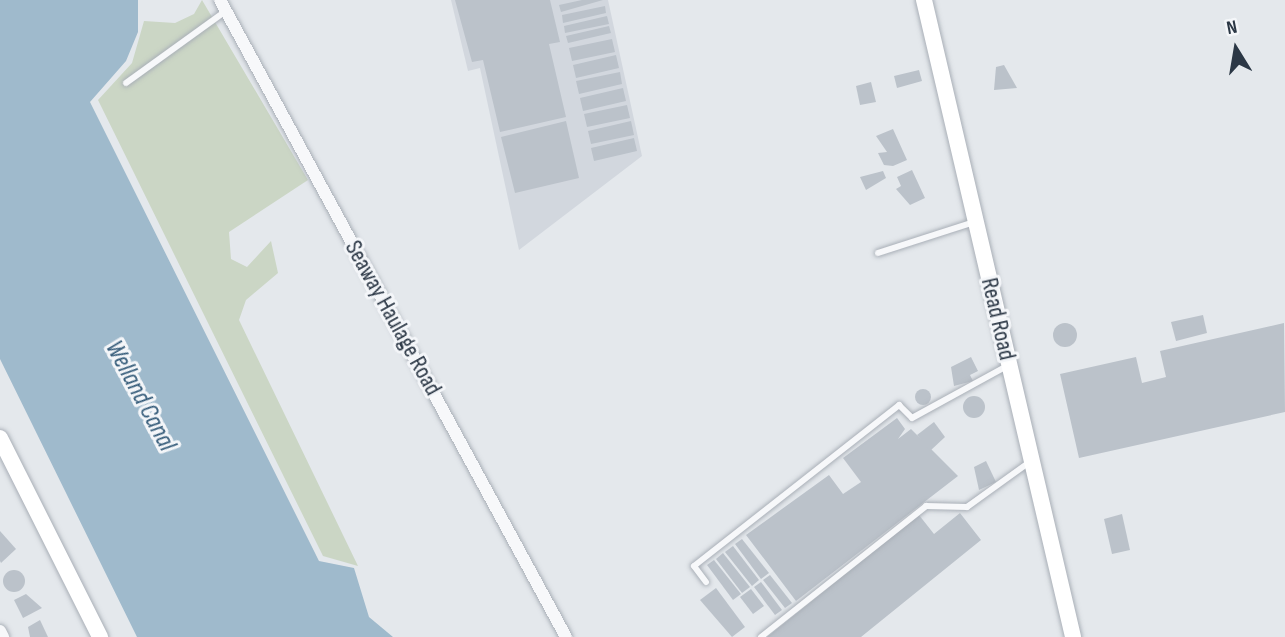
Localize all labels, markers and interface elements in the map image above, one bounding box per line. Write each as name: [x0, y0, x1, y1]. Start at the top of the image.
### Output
north arrow: [1201, 14, 1271, 84]
text: N: [1225, 16, 1239, 40]
street label: Seaway Haulage Road: [339, 236, 447, 400]
street label: Read Road: [975, 275, 1021, 363]
water label: Welland Canal: [98, 335, 182, 457]

